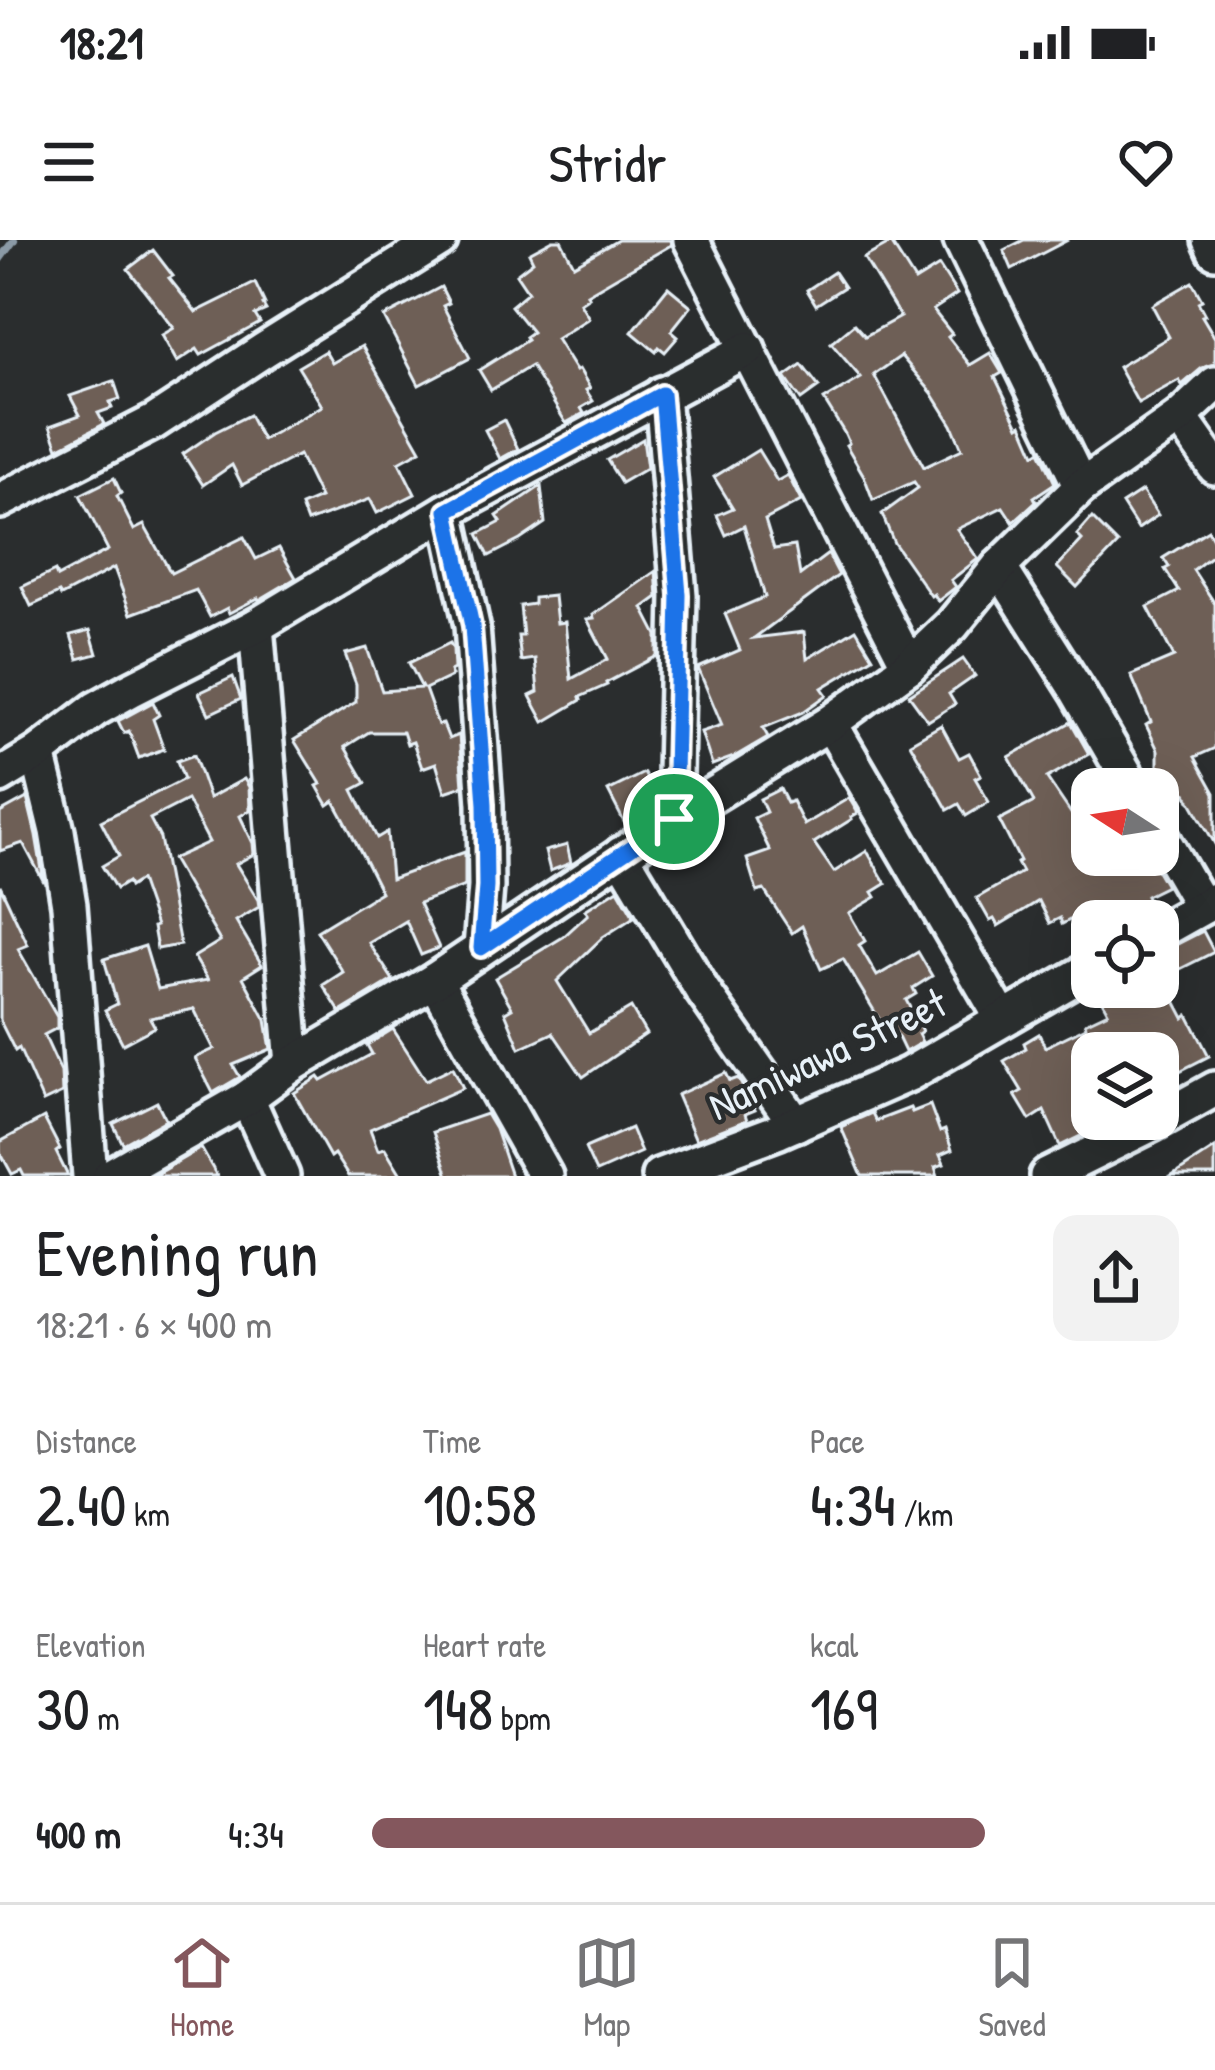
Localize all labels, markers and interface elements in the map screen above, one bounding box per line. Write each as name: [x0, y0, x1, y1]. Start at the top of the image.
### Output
text: 18:21: [60, 12, 144, 73]
text: Stridr: [548, 126, 667, 199]
icon: menu: [36, 129, 102, 195]
icon: heart: [1113, 129, 1179, 195]
pin: [623, 768, 725, 870]
north arrow: [1071, 768, 1179, 876]
map controls: [1071, 768, 1179, 1140]
icon: arrive: [641, 786, 707, 852]
button: locate: [1071, 900, 1179, 1008]
street label: Namiwawa Street: [699, 973, 956, 1133]
button: layers: [1071, 1032, 1179, 1140]
text: Evening run: [36, 1207, 318, 1297]
button: share: [1053, 1215, 1179, 1341]
text: 18:21 · 6 × 400 m: [36, 1297, 272, 1350]
text: Distance: [36, 1419, 137, 1463]
text: Time: [423, 1419, 481, 1463]
text: Pace: [810, 1419, 865, 1463]
text: 2.40: [36, 1463, 126, 1545]
text: 10:58: [423, 1463, 537, 1545]
text: 4:34: [810, 1463, 896, 1545]
text: km: [126, 1492, 170, 1536]
text: /km: [896, 1492, 954, 1536]
text: Elevation: [36, 1623, 146, 1667]
text: Heart rate: [423, 1623, 546, 1667]
text: kcal: [810, 1623, 858, 1667]
text: 30: [36, 1667, 90, 1749]
text: 148: [423, 1667, 493, 1749]
text: 169: [810, 1667, 878, 1749]
text: m: [90, 1696, 120, 1740]
text: bpm: [493, 1696, 551, 1740]
text: 400 m: [36, 1807, 121, 1860]
text: 4:34: [228, 1807, 284, 1860]
tab: Home: [169, 1930, 235, 2046]
tab: Map: [574, 1930, 640, 2046]
tab: Saved: [978, 1930, 1046, 2046]

